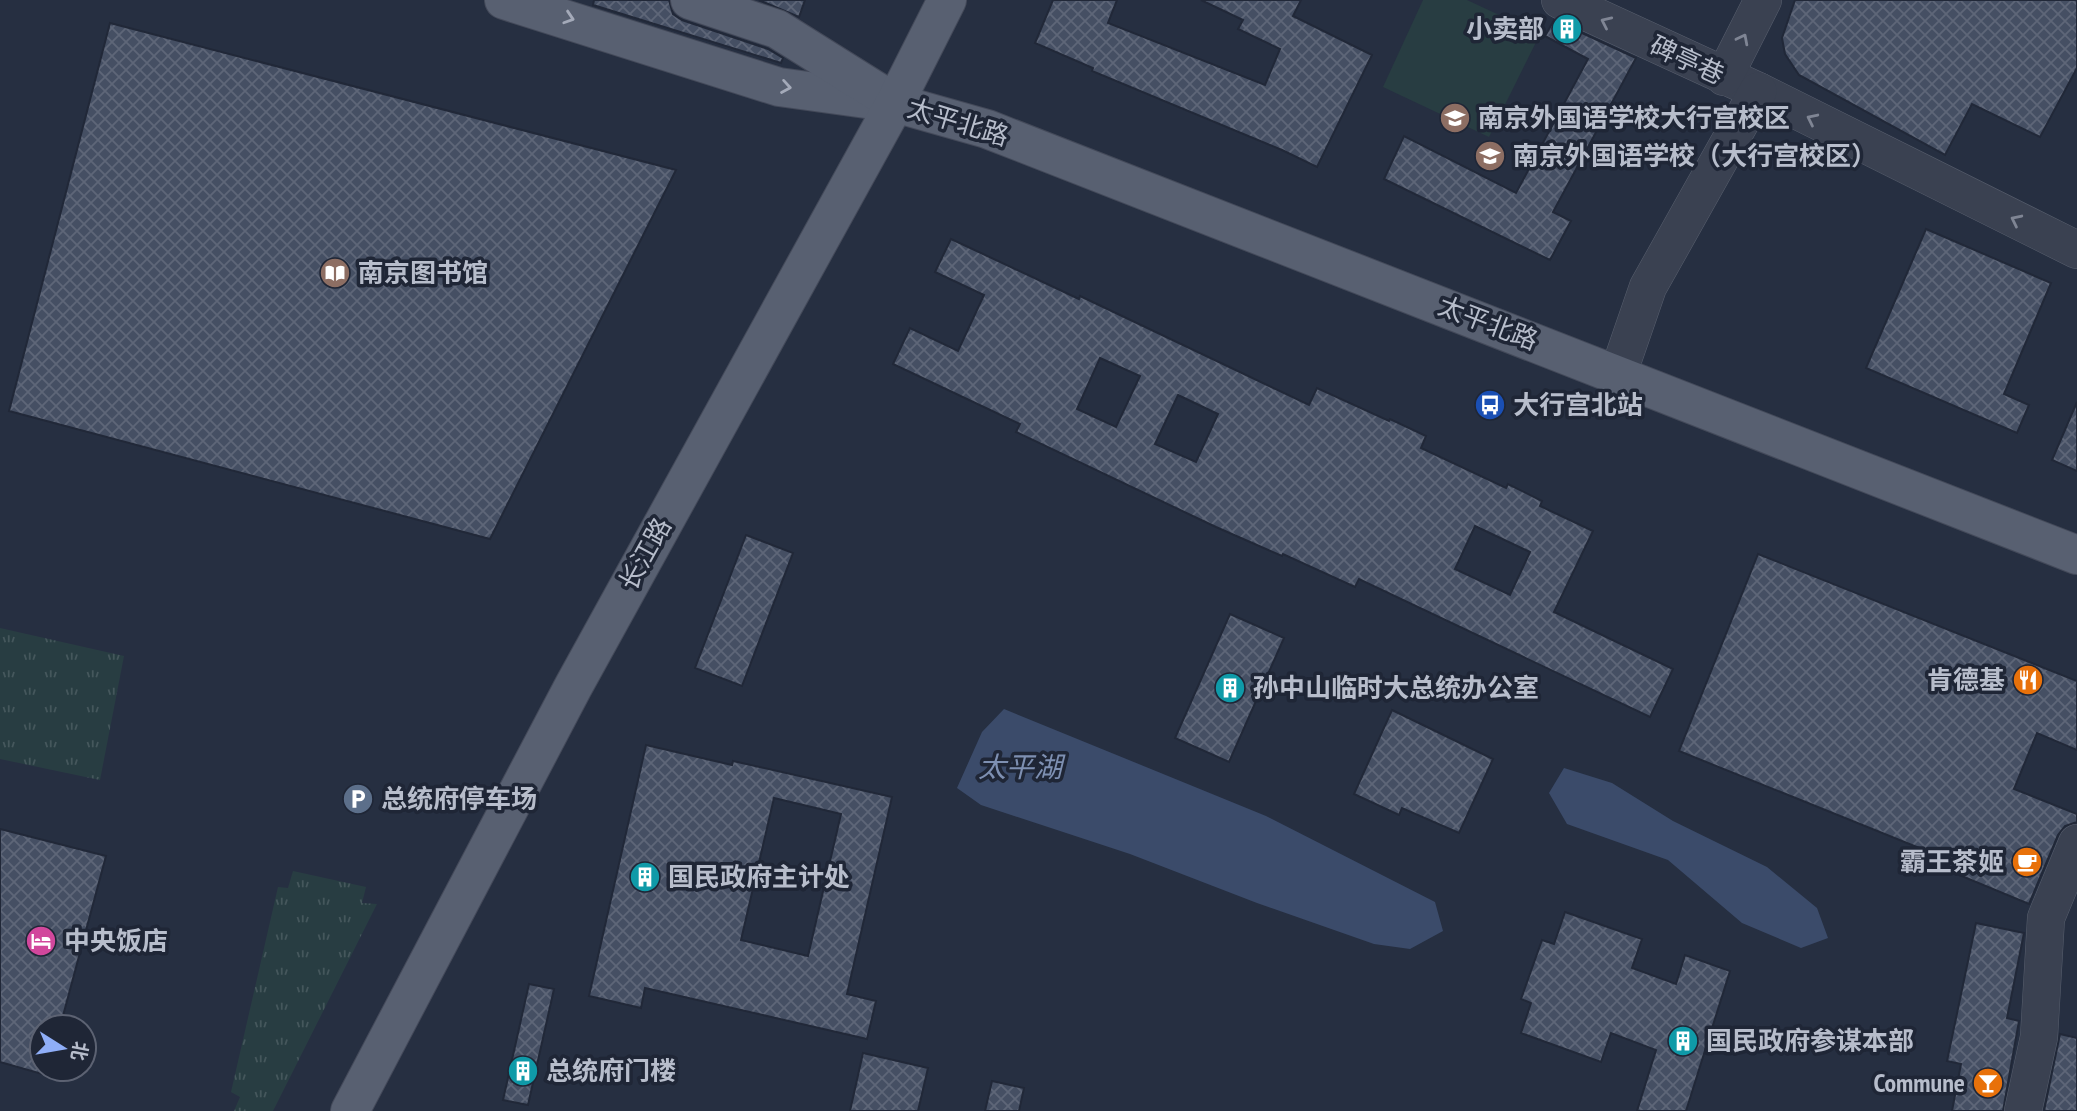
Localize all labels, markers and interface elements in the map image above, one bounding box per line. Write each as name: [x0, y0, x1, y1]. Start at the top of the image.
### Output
one-way arrow: [563, 10, 575, 25]
place label: 小卖部: [1466, 12, 1544, 45]
building icon: 小卖部: [1550, 12, 1584, 46]
one-way arrow: [1601, 17, 1613, 31]
street label: 碑亭巷: [1645, 28, 1730, 91]
one-way arrow: [1735, 34, 1749, 46]
one-way arrow: [780, 79, 792, 94]
street label: 太平北路: [904, 91, 1013, 153]
school or university icon: 南京外国语学校大行宫校区: [1438, 101, 1472, 135]
place label: 南京外国语学校大行宫校区: [1478, 101, 1790, 134]
one-way arrow: [1807, 113, 1819, 127]
school or university icon: 南京外国语学校（大行宫校区）: [1473, 139, 1507, 173]
place label: 南京外国语学校（大行宫校区）: [1513, 139, 1877, 172]
one-way arrow: [2011, 214, 2023, 228]
library icon: 南京图书馆: [318, 256, 352, 290]
place label: 南京图书馆: [358, 256, 488, 289]
street label: 太平北路: [1434, 288, 1543, 357]
bus stop icon: 大行宫北站: [1473, 388, 1507, 422]
place label: 大行宫北站: [1513, 388, 1643, 421]
street label: 长江路: [611, 512, 678, 596]
place label: 肯德基: [1927, 663, 2005, 696]
restaurant icon: 肯德基: [2011, 663, 2045, 697]
building icon: 孙中山临时大总统办公室: [1213, 671, 1247, 705]
place label: 孙中山临时大总统办公室: [1253, 671, 1539, 704]
water label: 太平湖: [978, 748, 1066, 785]
parking icon: 总统府停车场: [341, 782, 375, 816]
place label: 总统府停车场: [381, 782, 537, 815]
place label: 霸王茶姬: [1900, 845, 2004, 878]
cafe icon: 霸王茶姬: [2010, 845, 2044, 879]
building icon: 国民政府主计处: [628, 860, 662, 894]
place label: 国民政府主计处: [668, 860, 850, 893]
hotel icon: 中央饭店: [24, 924, 58, 958]
place label: 中央饭店: [64, 924, 168, 957]
north arrow: [28, 1013, 98, 1083]
building icon: 国民政府参谋本部: [1666, 1024, 1700, 1058]
place label: 国民政府参谋本部: [1706, 1024, 1914, 1057]
text: 北: [66, 1040, 93, 1063]
building icon: 总统府门楼: [506, 1054, 540, 1088]
place label: 总统府门楼: [546, 1054, 676, 1087]
place label: Commune: [1873, 1066, 1965, 1099]
bar icon: Commune: [1971, 1066, 2005, 1100]

